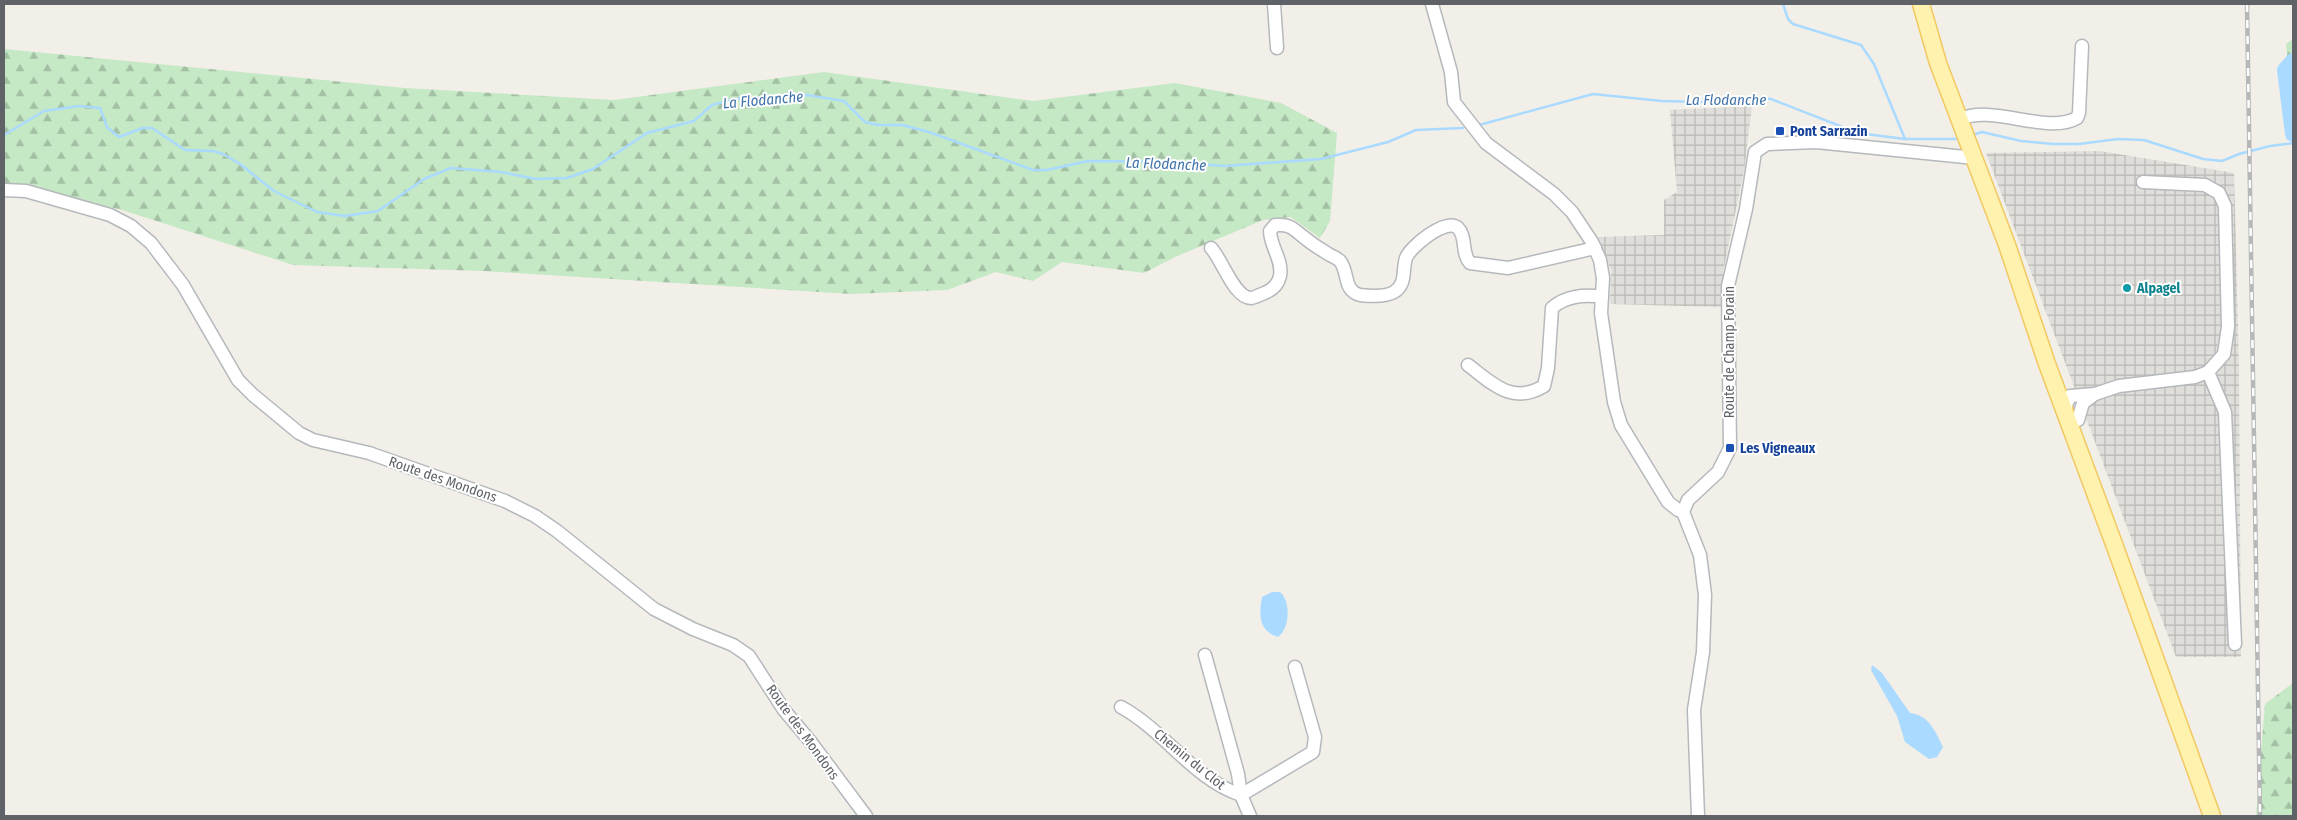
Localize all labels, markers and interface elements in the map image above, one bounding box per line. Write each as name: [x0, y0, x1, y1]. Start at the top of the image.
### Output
water label: La Flodanche: [722, 88, 804, 112]
water label: La Flodanche: [1686, 91, 1766, 109]
place label: Pont Sarrazin: [1790, 123, 1868, 140]
marker: Pont Sarrazin: [1774, 125, 1786, 137]
water label: La Flodanche: [1125, 154, 1207, 174]
place label: Alpagel: [2136, 280, 2180, 297]
marker: Alpagel: [2121, 282, 2133, 294]
street label: Route de Champ Forain: [1721, 286, 1738, 418]
place label: Les Vigneaux: [1740, 440, 1816, 457]
marker: Les Vigneaux: [1724, 442, 1736, 454]
street label: Route des Mondons: [387, 453, 499, 506]
street label: Route des Mondons: [762, 681, 843, 783]
street label: Chemin du Clot: [1151, 725, 1229, 794]

